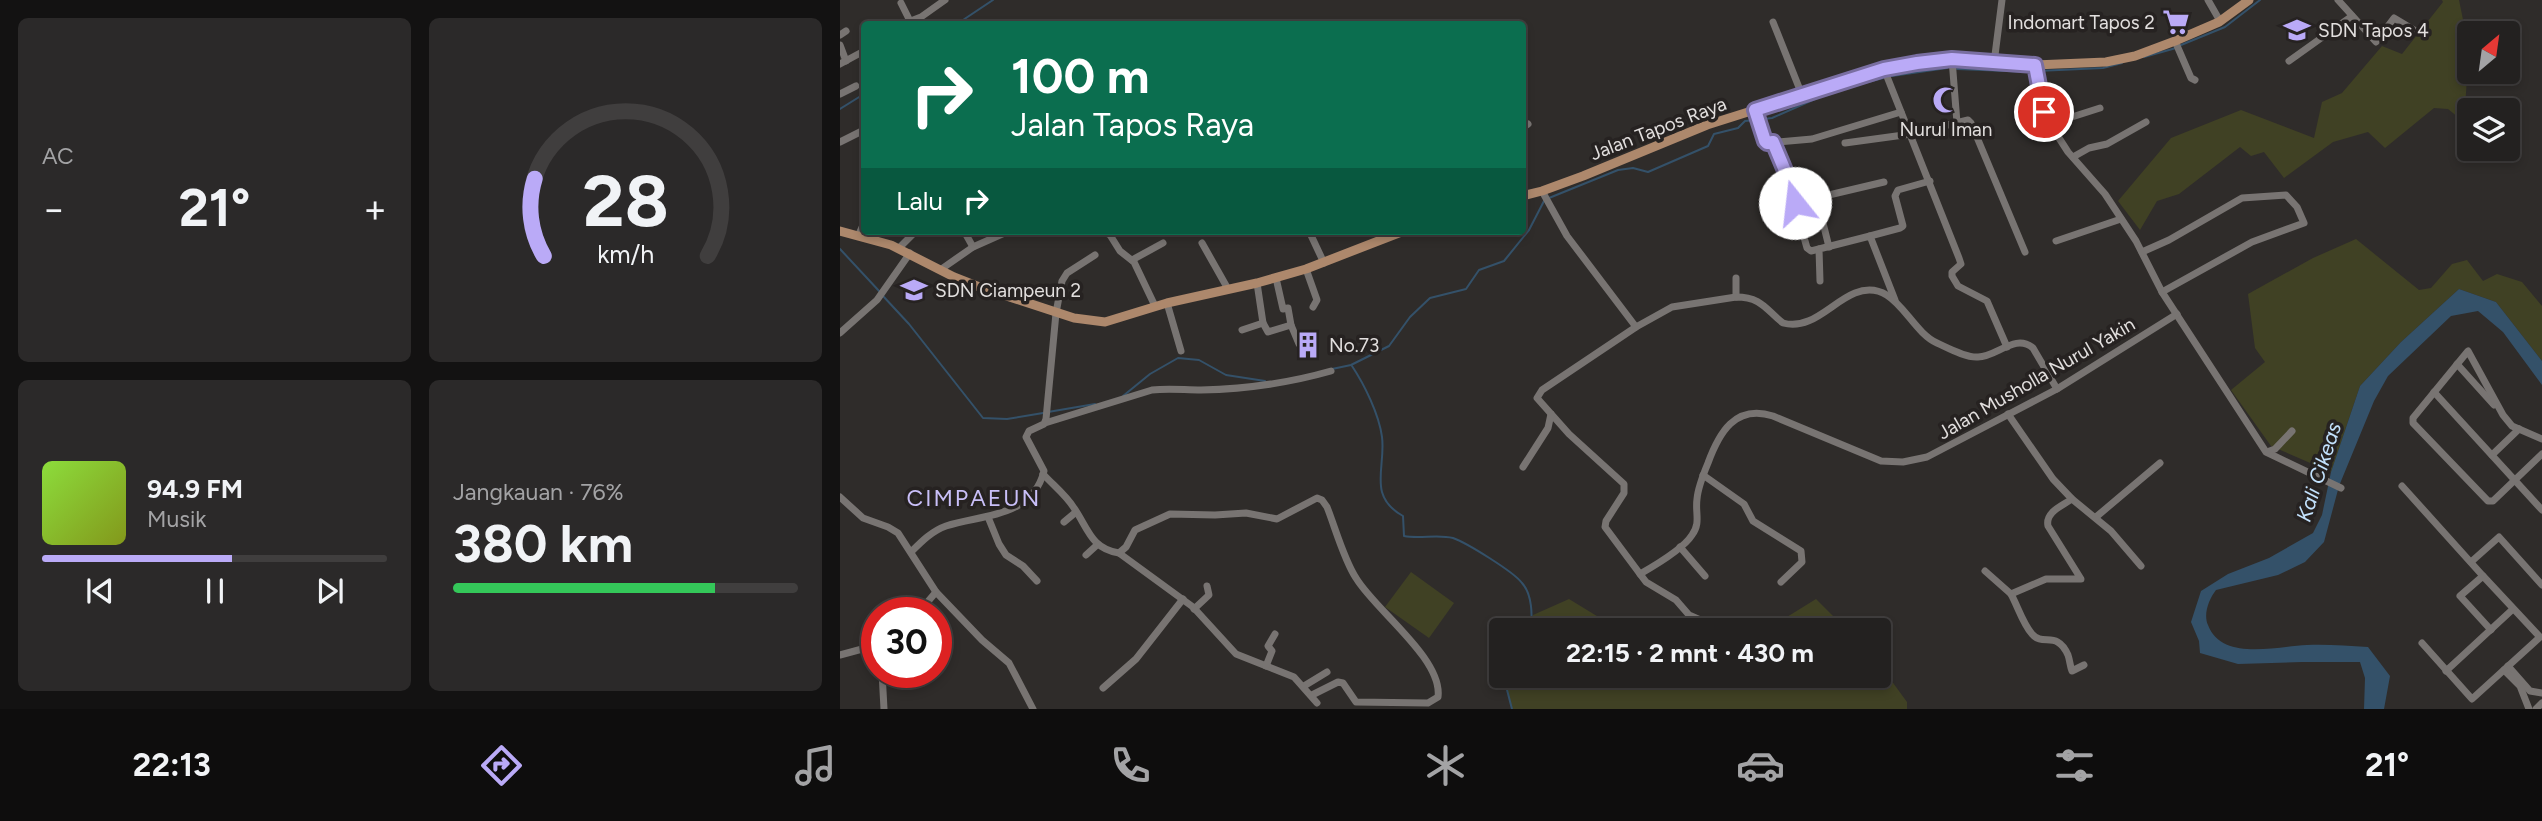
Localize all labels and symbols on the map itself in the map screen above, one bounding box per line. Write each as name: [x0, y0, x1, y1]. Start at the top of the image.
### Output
supermarket icon: Indomart Tapos 2: [2161, 7, 2191, 37]
place label: Indomart Tapos 2: [2008, 11, 2155, 34]
school or university icon: SDN Tapos 4: [2282, 15, 2312, 45]
place label: SDN Tapos 4: [2318, 19, 2429, 42]
north arrow: [2457, 21, 2520, 84]
pin: [2014, 82, 2074, 142]
mosque icon: Nurul Iman: [1931, 85, 1961, 115]
street label: Jalan Tapos Raya: [1587, 92, 1730, 165]
place label: Nurul Iman: [1900, 118, 1992, 141]
position arrow: [1758, 166, 1832, 240]
school or university icon: SDN Ciampeun 2: [899, 275, 929, 305]
place label: SDN Ciampeun 2: [935, 279, 1081, 302]
street label: Jalan Musholla Nurul Yakin: [1934, 312, 2139, 444]
building icon: No.73: [1293, 330, 1323, 360]
place label: No.73: [1329, 334, 1379, 357]
water label: Kali Cikeas: [2291, 419, 2346, 525]
district label: CIMPAEUN: [907, 484, 1041, 512]
speed limit sign: 30: [861, 597, 952, 688]

